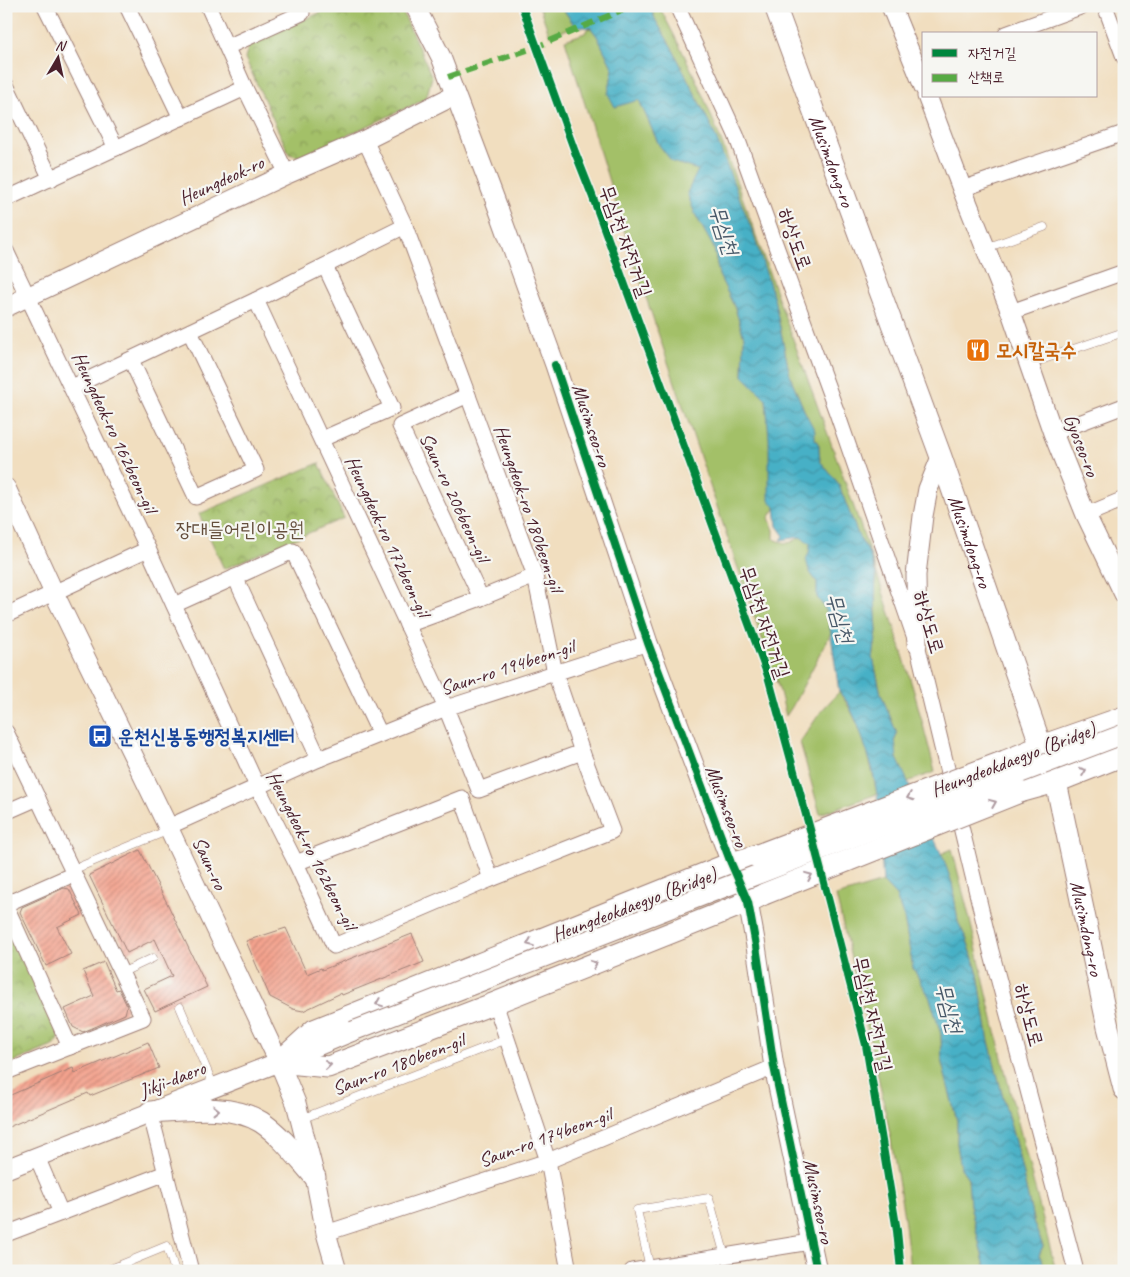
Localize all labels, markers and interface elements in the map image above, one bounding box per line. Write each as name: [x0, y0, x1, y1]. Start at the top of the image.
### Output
north arrow: [32, 32, 82, 82]
legend: [922, 32, 1098, 98]
text: N: [54, 37, 68, 55]
text: 자전거길: [968, 44, 1016, 63]
text: 산책로: [968, 68, 1004, 87]
street label: Musimdong-ro: [803, 112, 860, 211]
street label: Heungdeok-ro: [175, 150, 268, 211]
street label: 무심천 자전거길: [594, 182, 657, 301]
water label: 무심천: [704, 202, 745, 260]
street label: 하상도로: [772, 205, 817, 274]
restaurant icon: 모시칼국수: [965, 337, 991, 363]
place label: 모시칼국수: [996, 338, 1076, 363]
street label: Heungdeok-ro 162beon-gil: [66, 348, 164, 520]
street label: Musimseo-ro: [566, 381, 617, 471]
street label: Gyoseo-ro: [1058, 410, 1105, 481]
street label: Heungdeok-ro 180beon-gil: [488, 421, 570, 598]
street label: Saun-ro 206beon-gil: [414, 429, 497, 569]
street label: Heungdeok-ro 172beon-gil: [339, 452, 437, 624]
street label: Musimdong-ro: [942, 492, 998, 592]
park label: 장대들어린이공원: [176, 517, 304, 542]
street label: 무심천 자전거길: [734, 563, 795, 682]
street label: 하상도로: [907, 588, 950, 657]
water label: 무심천: [821, 590, 860, 648]
street label: Saun-ro 194beon-gil: [437, 633, 581, 701]
street label: Heungdeokdaegyo (Bridge): [927, 716, 1100, 802]
bus stop icon: 운천신봉동행정복지센터: [87, 723, 113, 749]
place label: 운천신봉동행정복지센터: [118, 724, 295, 749]
street label: Musimseo-ro: [700, 762, 754, 851]
street label: Heungdeok-ro 162beon-gil: [261, 767, 364, 937]
one-way arrow: [1078, 767, 1087, 777]
one-way arrow: [907, 791, 915, 801]
one-way arrow: [988, 799, 996, 809]
street label: Saun-ro: [187, 833, 233, 894]
street label: Heungdeokdaegyo (Bridge): [548, 861, 721, 947]
one-way arrow: [804, 871, 813, 882]
street label: Musimdong-ro: [1064, 879, 1109, 979]
one-way arrow: [526, 937, 535, 947]
street label: 무심천 자전거길: [847, 954, 898, 1074]
one-way arrow: [589, 960, 597, 970]
water label: 무심천: [930, 980, 969, 1038]
street label: 하상도로: [1008, 981, 1049, 1049]
one-way arrow: [375, 997, 384, 1008]
street label: Saun-ro 180beon-gil: [329, 1027, 471, 1101]
street label: Jikji-daero: [135, 1055, 210, 1104]
one-way arrow: [324, 1060, 332, 1071]
street label: Saun-ro 174beon-gil: [475, 1101, 618, 1173]
one-way arrow: [212, 1105, 220, 1115]
street label: Musimseo-ro: [797, 1157, 840, 1246]

